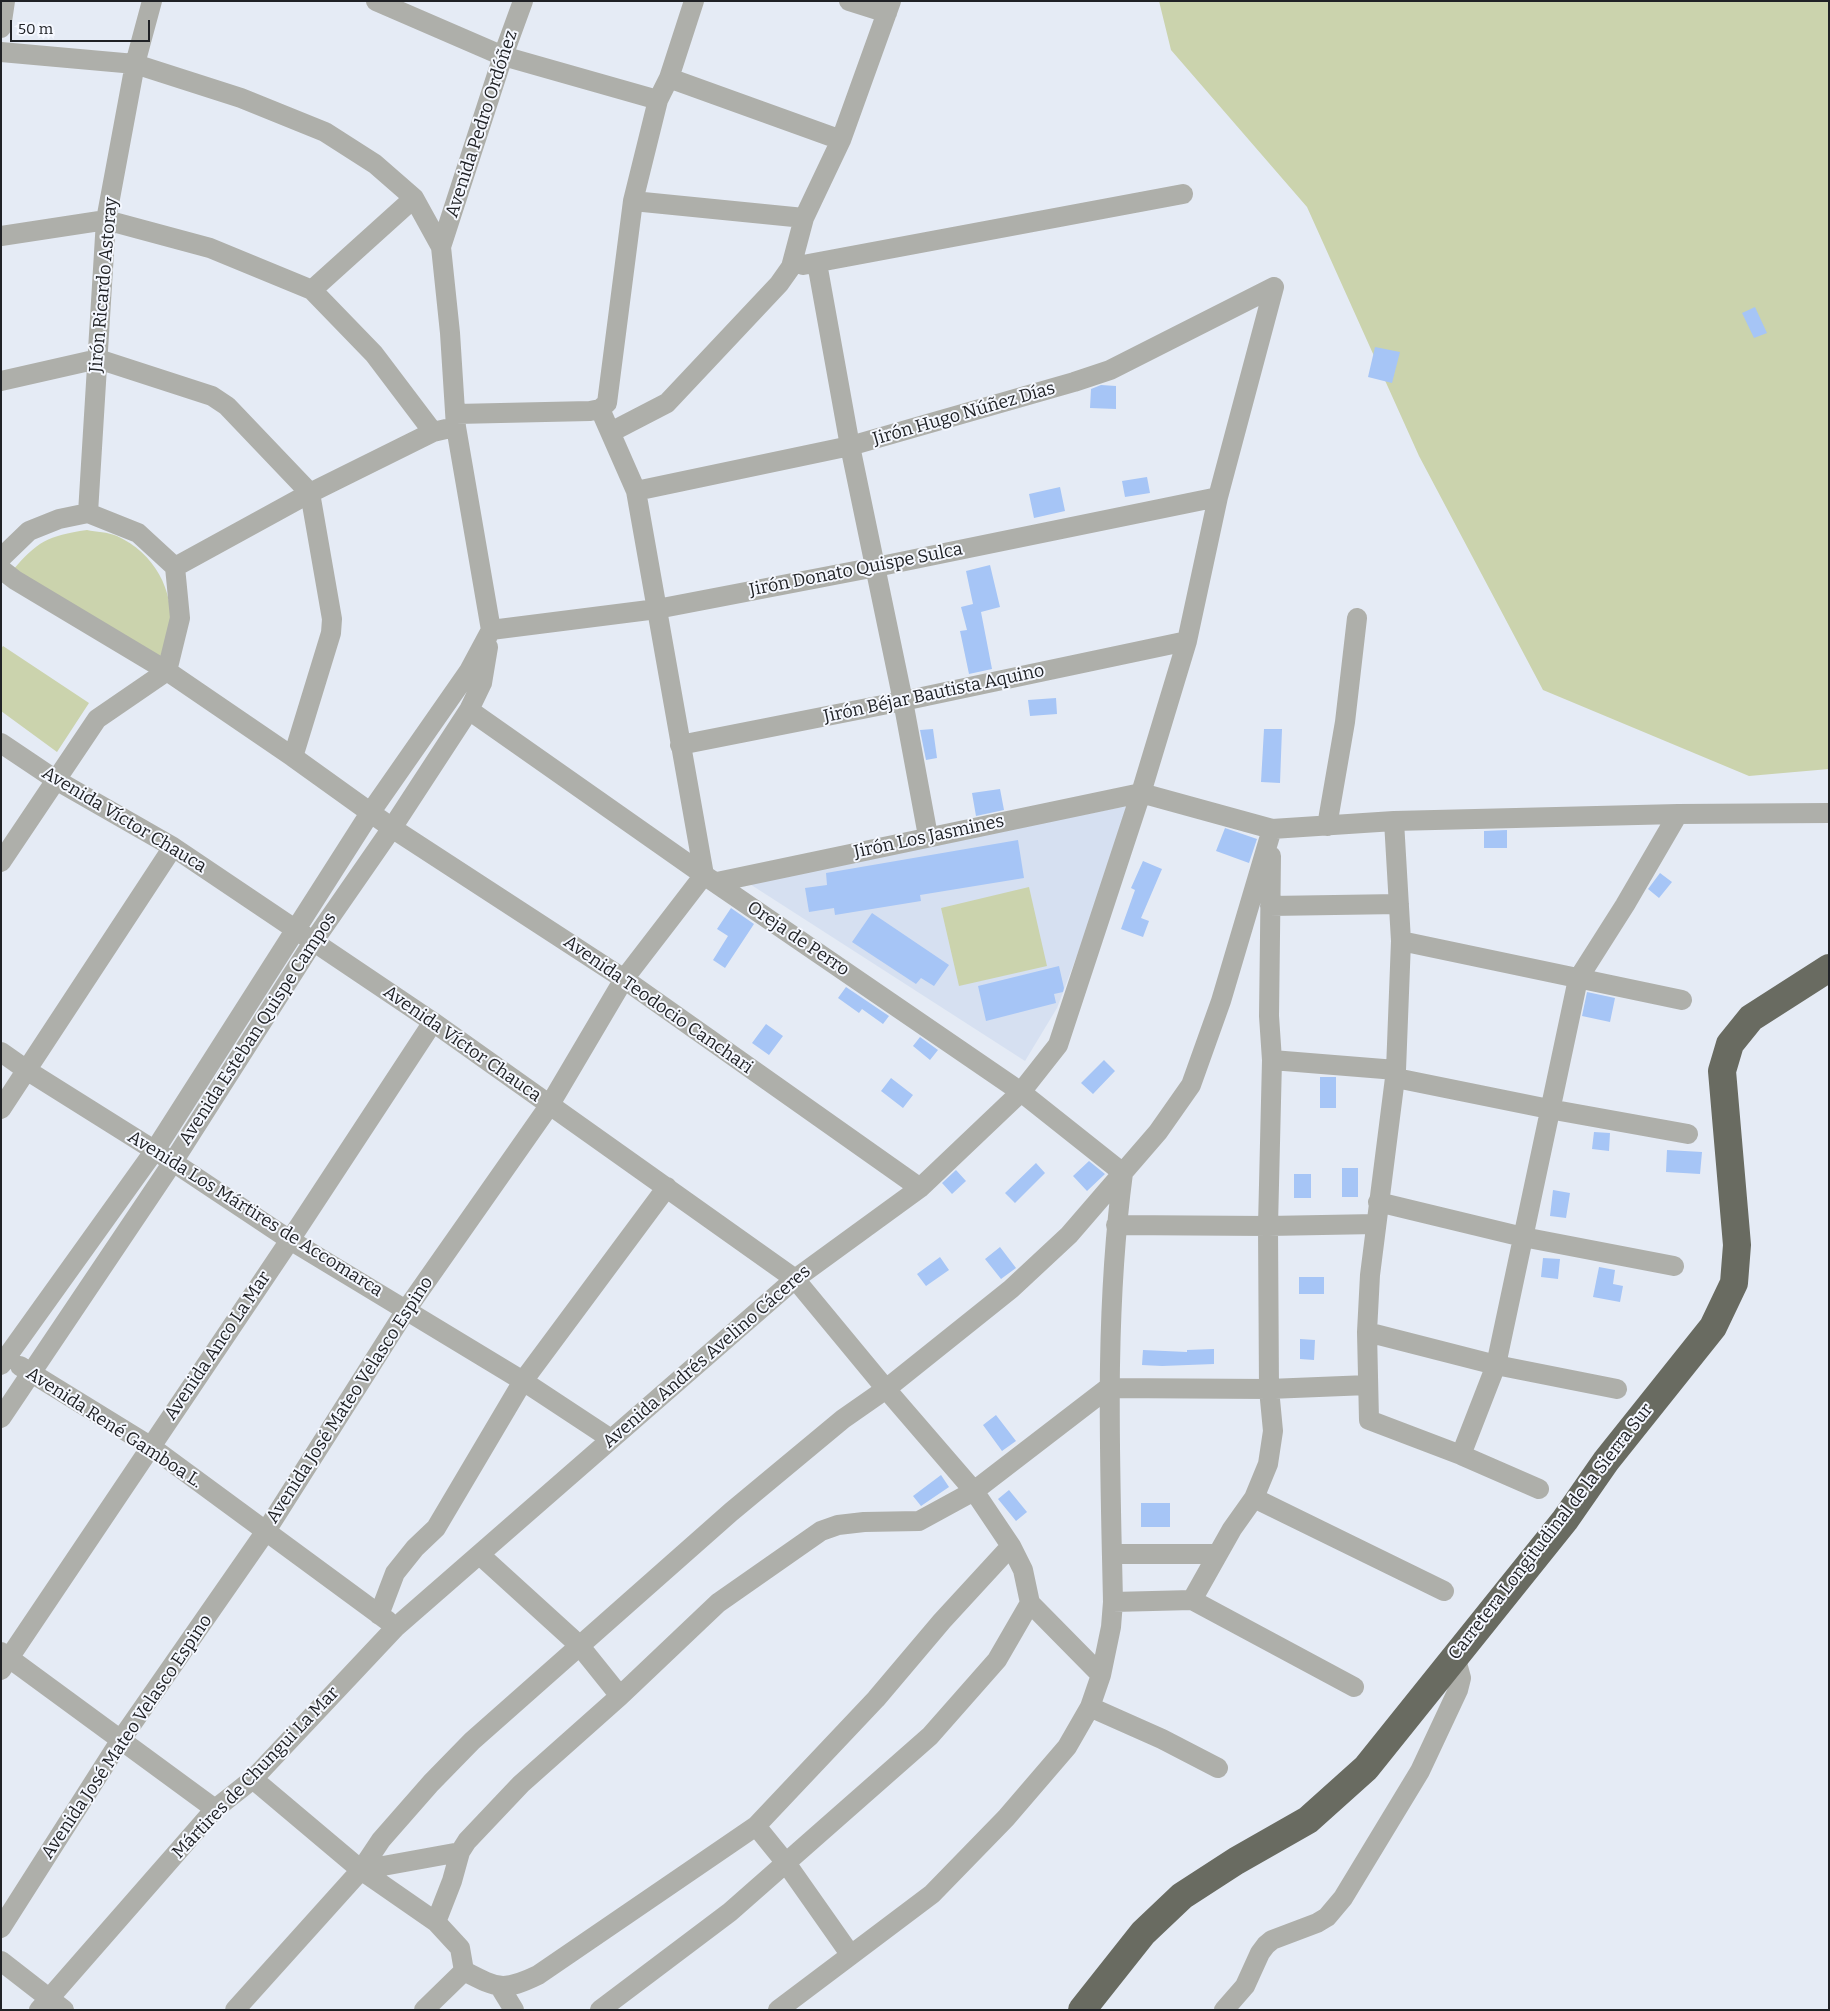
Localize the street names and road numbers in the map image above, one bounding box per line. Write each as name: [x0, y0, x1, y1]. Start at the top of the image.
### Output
street label: Avenida Pedro Ordóñez: [442, 28, 522, 220]
street label: Jirón Ricardo Astoray: [86, 196, 122, 374]
street label: Jirón Hugo Núñez Días: [870, 378, 1058, 450]
street label: Jirón Donato Quispe Sulca: [747, 539, 965, 601]
street label: Jirón Béjar Bautista Aquino: [822, 660, 1046, 728]
street label: Avenida Víctor Chauca: [38, 762, 210, 878]
street label: Jirón Los Jasmines: [852, 811, 1006, 863]
street label: Oreja de Perro: [743, 897, 853, 981]
street label: Avenida Esteban Quispe Campos: [175, 909, 341, 1149]
street label: Avenida Teodocio Canchari: [559, 931, 757, 1079]
street label: Avenida Víctor Chauca: [379, 981, 545, 1107]
street label: Avenida Los Mártires de Accomarca: [123, 1126, 387, 1302]
street label: Avenida Andrés Avelino Cáceres: [599, 1261, 815, 1453]
street label: Avenida Anco La Mar: [160, 1267, 276, 1425]
street label: Avenida José Mateo Velasco Espino: [262, 1273, 438, 1527]
street label: Avenida René Gamboa L.: [22, 1363, 206, 1493]
street label: Carretera Longitudinal de la Sierra Sur: [1444, 1399, 1658, 1665]
street label: Avenida José Mateo Velasco Espino: [37, 1611, 217, 1863]
street label: Mártires de Chungui La Mar: [168, 1682, 344, 1864]

